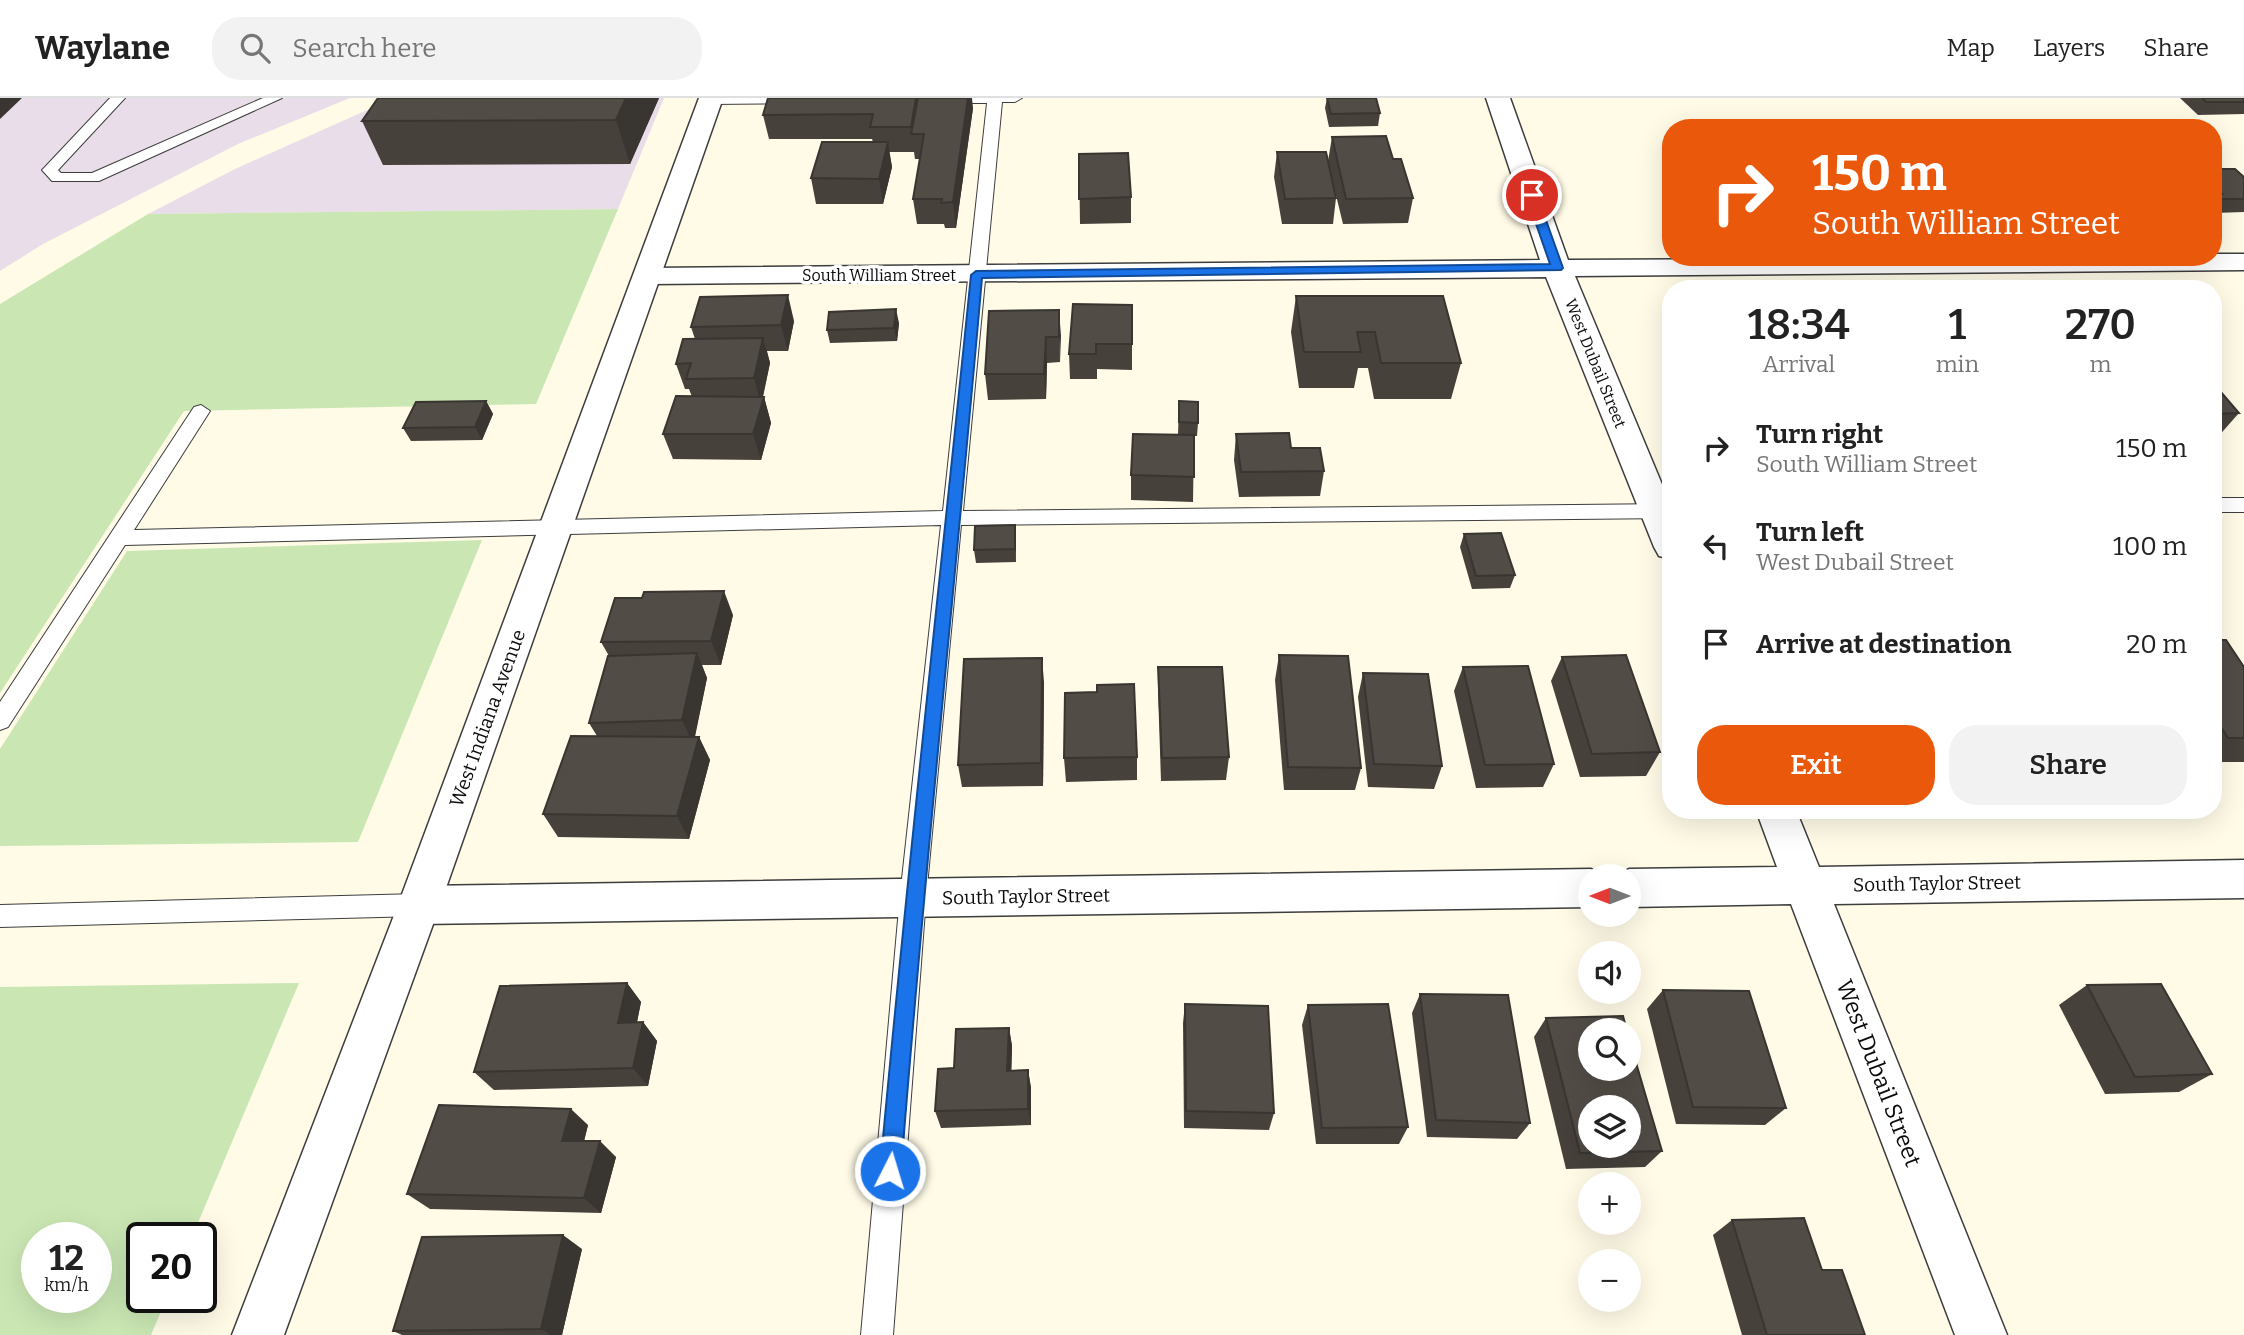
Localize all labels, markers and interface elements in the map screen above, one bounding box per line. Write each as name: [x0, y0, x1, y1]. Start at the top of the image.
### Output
search box: [212, 17, 702, 80]
text: Waylane: [35, 28, 170, 68]
icon: search: [236, 29, 274, 67]
text: Search here: [292, 33, 437, 64]
text: Map: [1947, 34, 1995, 62]
text: Layers: [2033, 34, 2105, 62]
text: Share: [2143, 34, 2209, 62]
text: 150 m: [1812, 144, 1947, 203]
icon: right: [1697, 147, 1788, 238]
pin: [1502, 165, 1562, 225]
icon: arrive: [1513, 176, 1551, 214]
text: South William Street: [1812, 204, 2120, 242]
street label: South William Street: [802, 266, 956, 285]
street label: West Dubail Street: [1561, 296, 1630, 431]
text: 18:34: [1748, 300, 1850, 350]
text: 1: [1948, 300, 1966, 350]
text: 270: [2065, 300, 2136, 350]
text: Arrival: [1762, 350, 1835, 378]
text: min: [1936, 350, 1979, 378]
text: m: [2089, 350, 2111, 378]
text: Turn right: [1756, 419, 1883, 450]
icon: right: [1697, 429, 1735, 467]
text: 150 m: [2116, 433, 2187, 464]
text: South William Street: [1756, 450, 1977, 478]
text: Turn left: [1756, 517, 1864, 548]
icon: left: [1697, 527, 1735, 565]
text: 100 m: [2113, 531, 2187, 562]
text: West Dubail Street: [1756, 548, 1954, 576]
icon: arrive: [1697, 625, 1735, 663]
street label: West Indiana Avenue: [445, 626, 530, 810]
text: Arrive at destination: [1756, 629, 2011, 660]
text: 20 m: [2126, 629, 2187, 660]
button: Exit: [1697, 725, 1935, 805]
button: Share: [1949, 725, 2187, 805]
north arrow: [1578, 864, 1642, 928]
map controls: [1578, 864, 1641, 1312]
street label: South Taylor Street: [1853, 871, 2021, 896]
street label: South Taylor Street: [942, 884, 1110, 909]
button: sound: [1578, 941, 1641, 1004]
street label: West Dubail Street: [1830, 976, 1928, 1170]
button: search: [1578, 1018, 1641, 1081]
button: layers: [1578, 1095, 1641, 1158]
position arrow: [853, 1134, 927, 1208]
button: +: [1578, 1172, 1641, 1235]
speed limit sign: 20: [126, 1222, 217, 1313]
text: 12: [49, 1237, 84, 1279]
button: −: [1578, 1249, 1641, 1312]
text: km/h: [44, 1274, 89, 1296]

